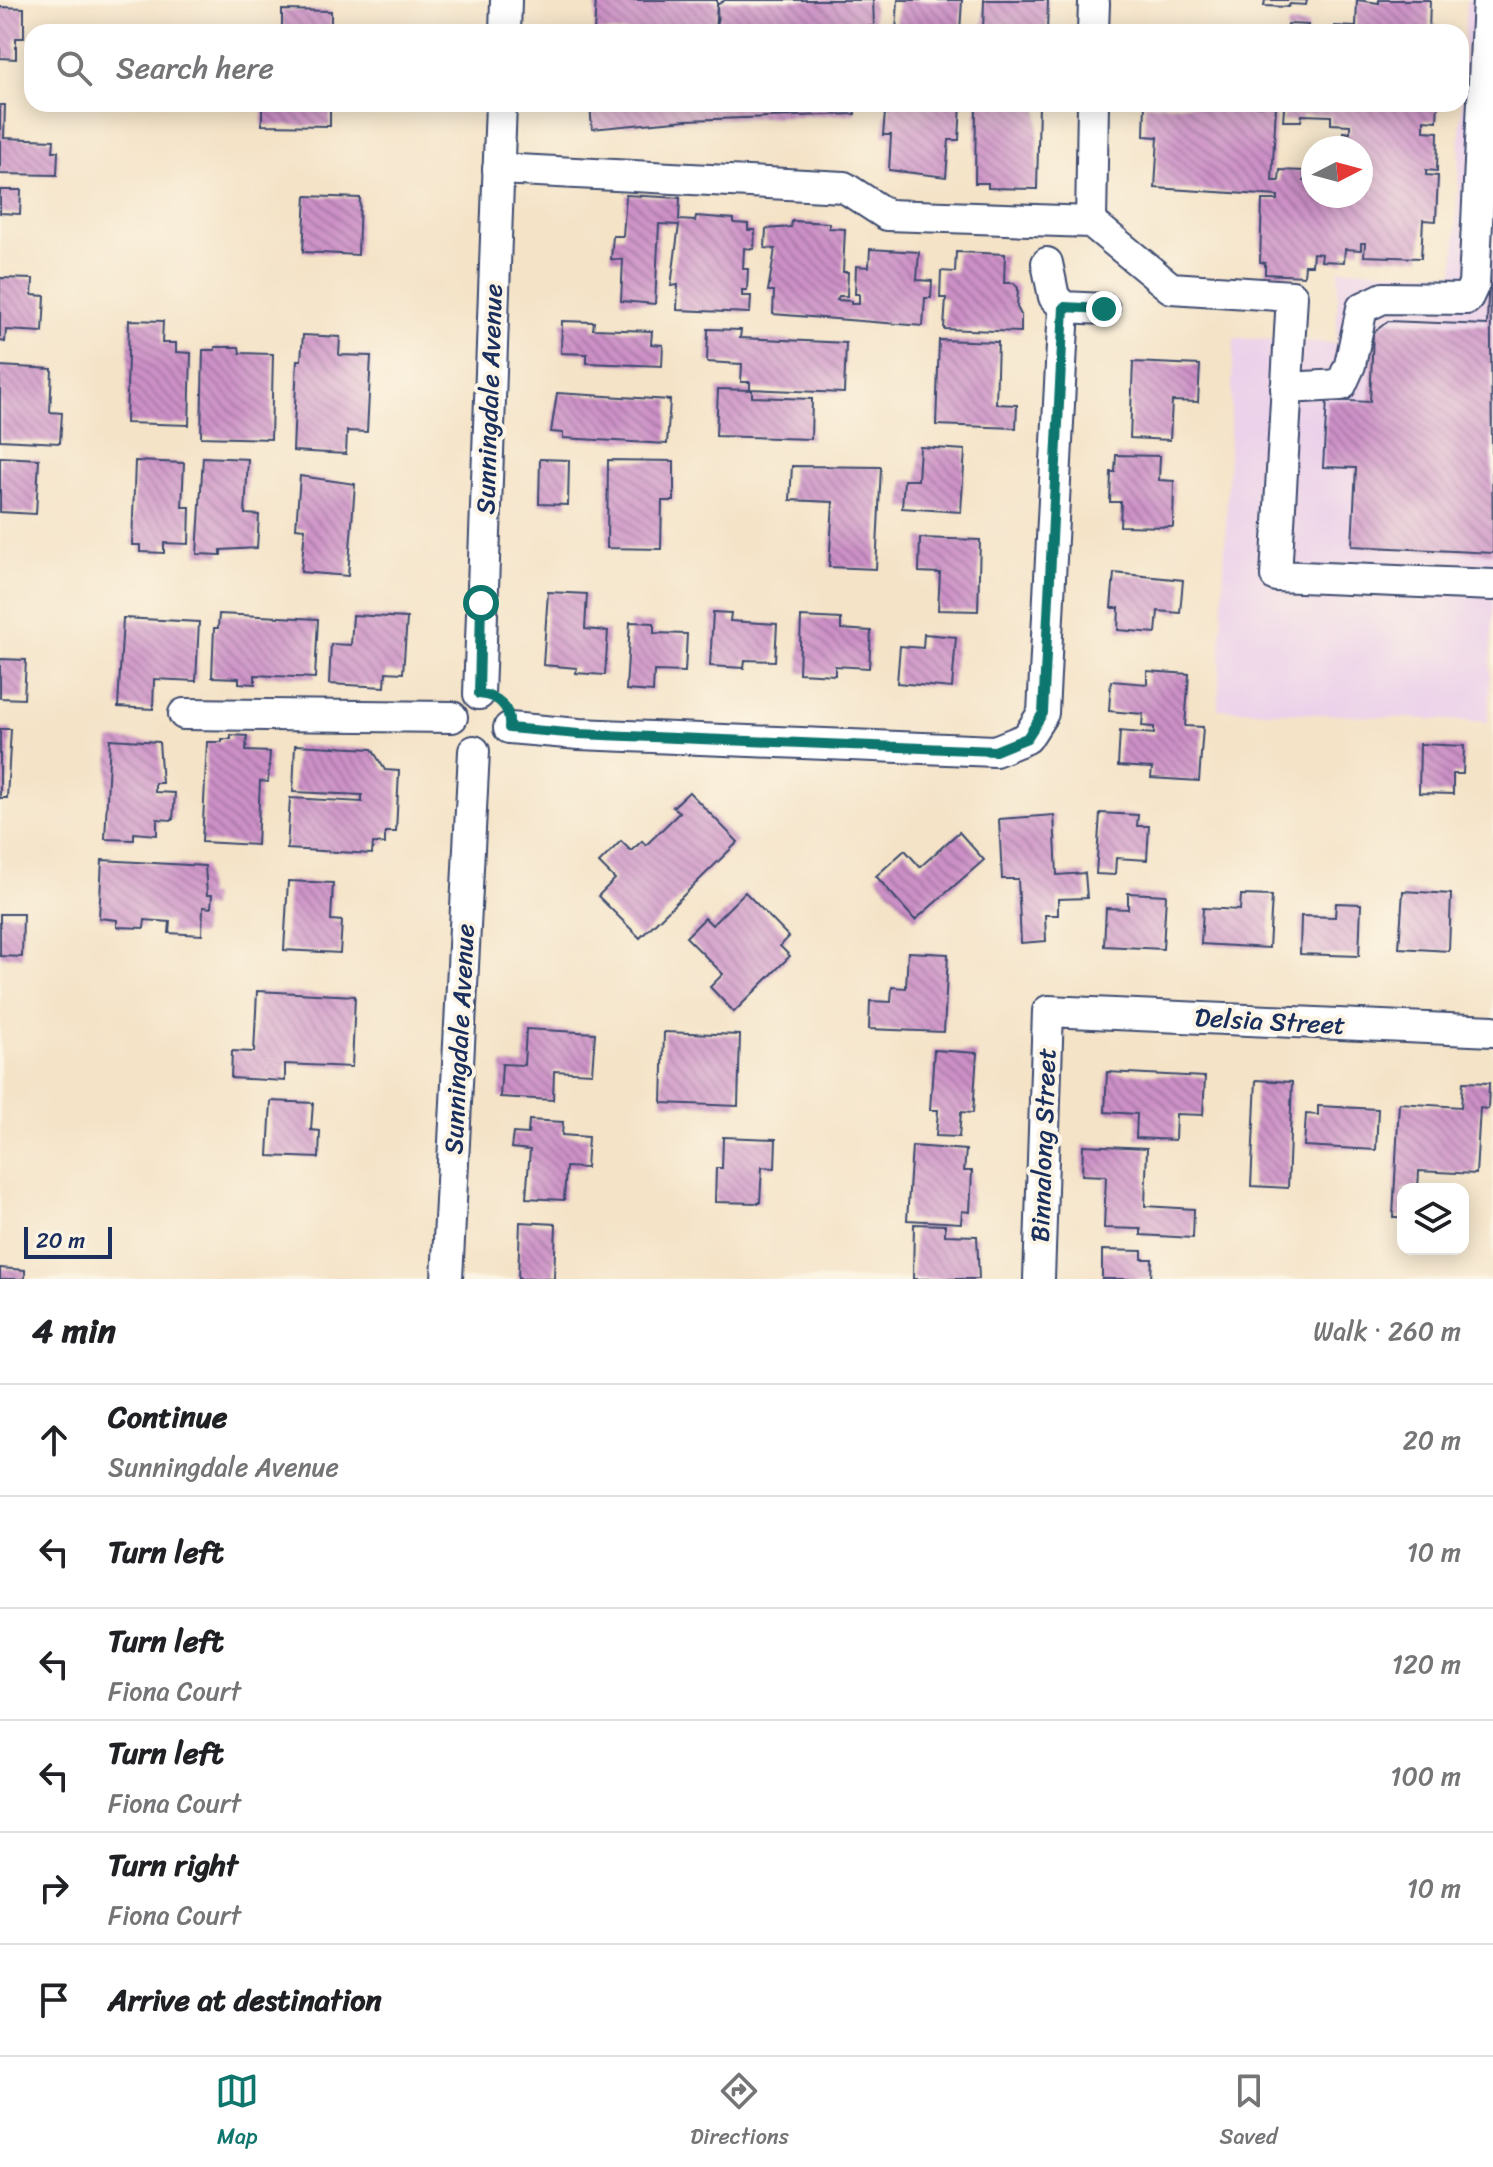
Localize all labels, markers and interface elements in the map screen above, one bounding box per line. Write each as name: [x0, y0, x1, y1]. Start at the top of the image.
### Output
search box: [24, 24, 1469, 112]
text: Search here: [116, 41, 274, 95]
icon: search: [52, 46, 96, 90]
north arrow: [1301, 136, 1373, 208]
street label: Sunningdale Avenue: [462, 283, 516, 515]
route end: [1086, 291, 1122, 327]
route start: [463, 585, 499, 621]
street label: Sunningdale Avenue: [430, 923, 488, 1155]
street label: Delsia Street: [1193, 994, 1347, 1048]
street label: Binnalong Street: [1017, 1047, 1069, 1243]
map controls: [1397, 1183, 1469, 1255]
button: layers: [1397, 1183, 1469, 1255]
text: 20 m: [36, 1221, 85, 1260]
scale bar: [24, 1223, 112, 1259]
text: 4 min: [32, 1301, 116, 1361]
text: Walk · 260 m: [1313, 1308, 1461, 1354]
text: Continue: [108, 1390, 227, 1444]
text: 20 m: [1403, 1417, 1461, 1463]
icon: ahead: [32, 1418, 76, 1462]
text: Sunningdale Avenue: [108, 1444, 339, 1490]
text: Turn left: [108, 1525, 224, 1579]
text: 10 m: [1407, 1529, 1461, 1575]
icon: left: [32, 1530, 76, 1574]
text: Turn left: [108, 1614, 224, 1668]
text: 120 m: [1392, 1641, 1461, 1687]
icon: left: [32, 1642, 76, 1686]
text: Fiona Court: [108, 1668, 241, 1714]
text: Turn left: [108, 1726, 224, 1780]
text: 100 m: [1390, 1753, 1461, 1799]
icon: left: [32, 1754, 76, 1798]
text: Fiona Court: [108, 1780, 241, 1826]
text: Turn right: [108, 1838, 238, 1892]
text: 10 m: [1407, 1865, 1461, 1911]
icon: right: [32, 1866, 76, 1910]
text: Fiona Court: [108, 1892, 241, 1938]
text: Arrive at destination: [108, 1973, 382, 2027]
icon: arrive: [32, 1978, 76, 2022]
tab: Map: [215, 2069, 259, 2156]
tab: Directions: [690, 2069, 789, 2156]
tab: Saved: [1220, 2069, 1278, 2156]

